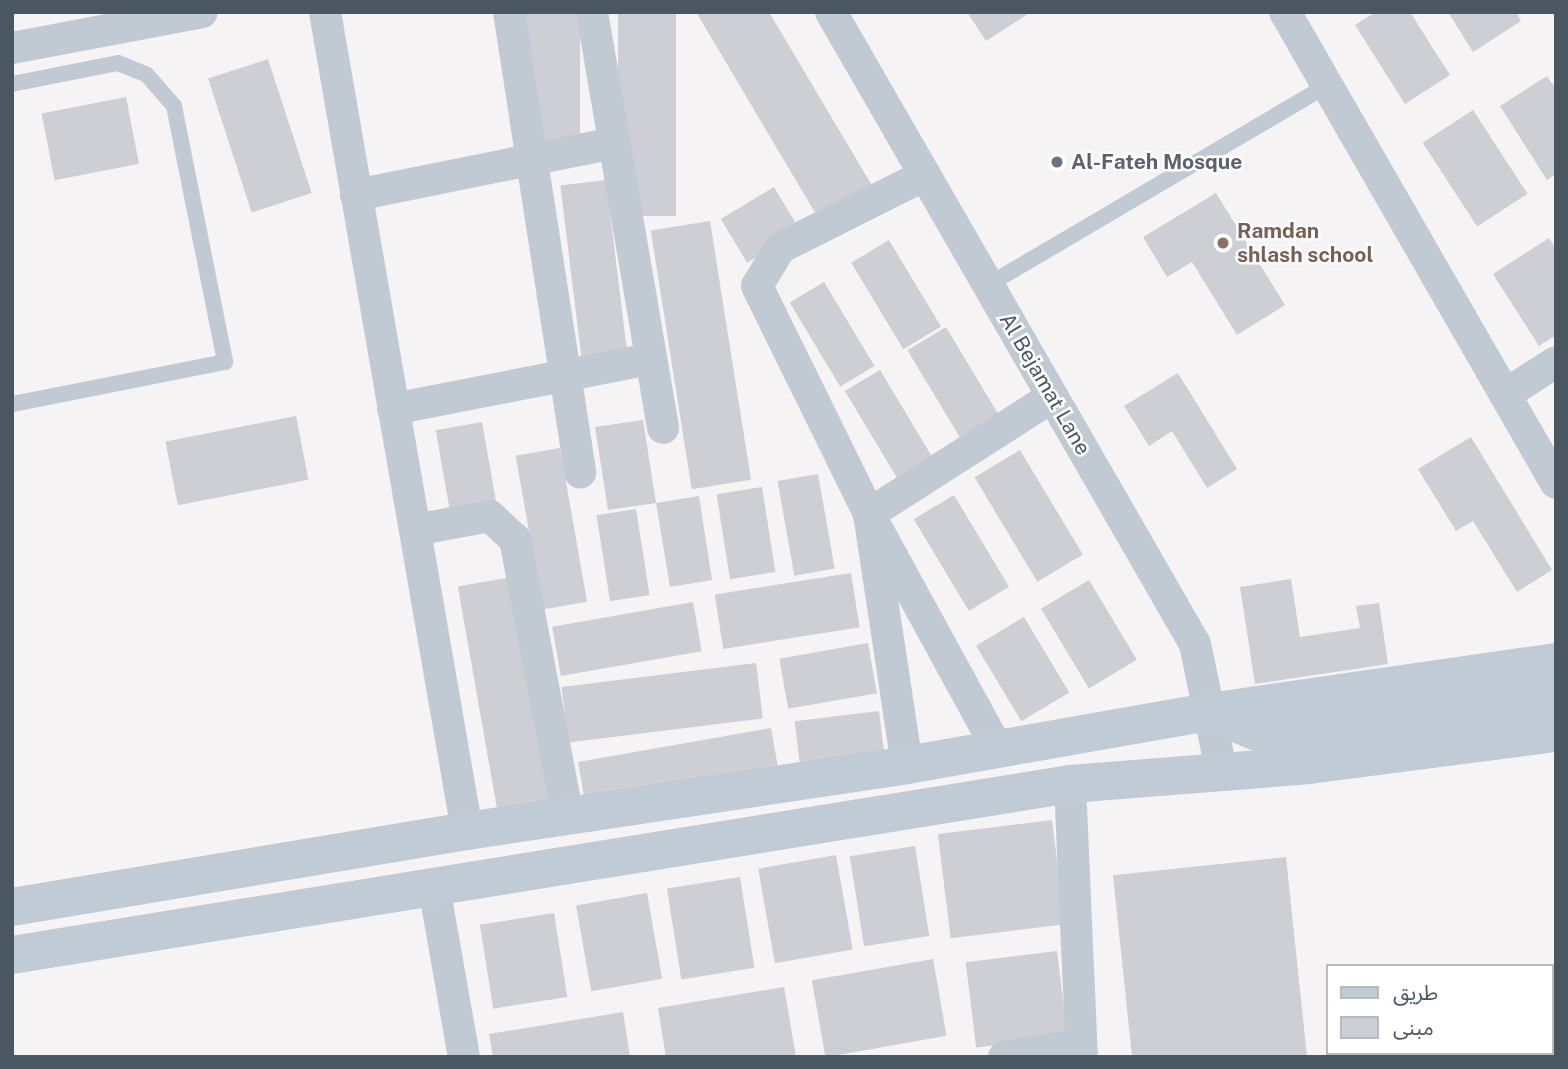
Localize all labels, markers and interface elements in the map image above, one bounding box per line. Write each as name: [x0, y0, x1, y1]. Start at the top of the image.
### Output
place label: Al-Fateh Mosque: [1071, 149, 1242, 175]
marker: Al-Fateh Mosque: [1049, 154, 1065, 170]
place label: Ramdan shlash school: [1237, 218, 1373, 268]
marker: Ramdan shlash school: [1215, 235, 1231, 251]
street label: Al Bejamat Lane: [994, 309, 1096, 459]
legend: [1326, 964, 1554, 1055]
text: طريق: [1393, 980, 1438, 1005]
text: مبنى: [1393, 1015, 1434, 1040]

